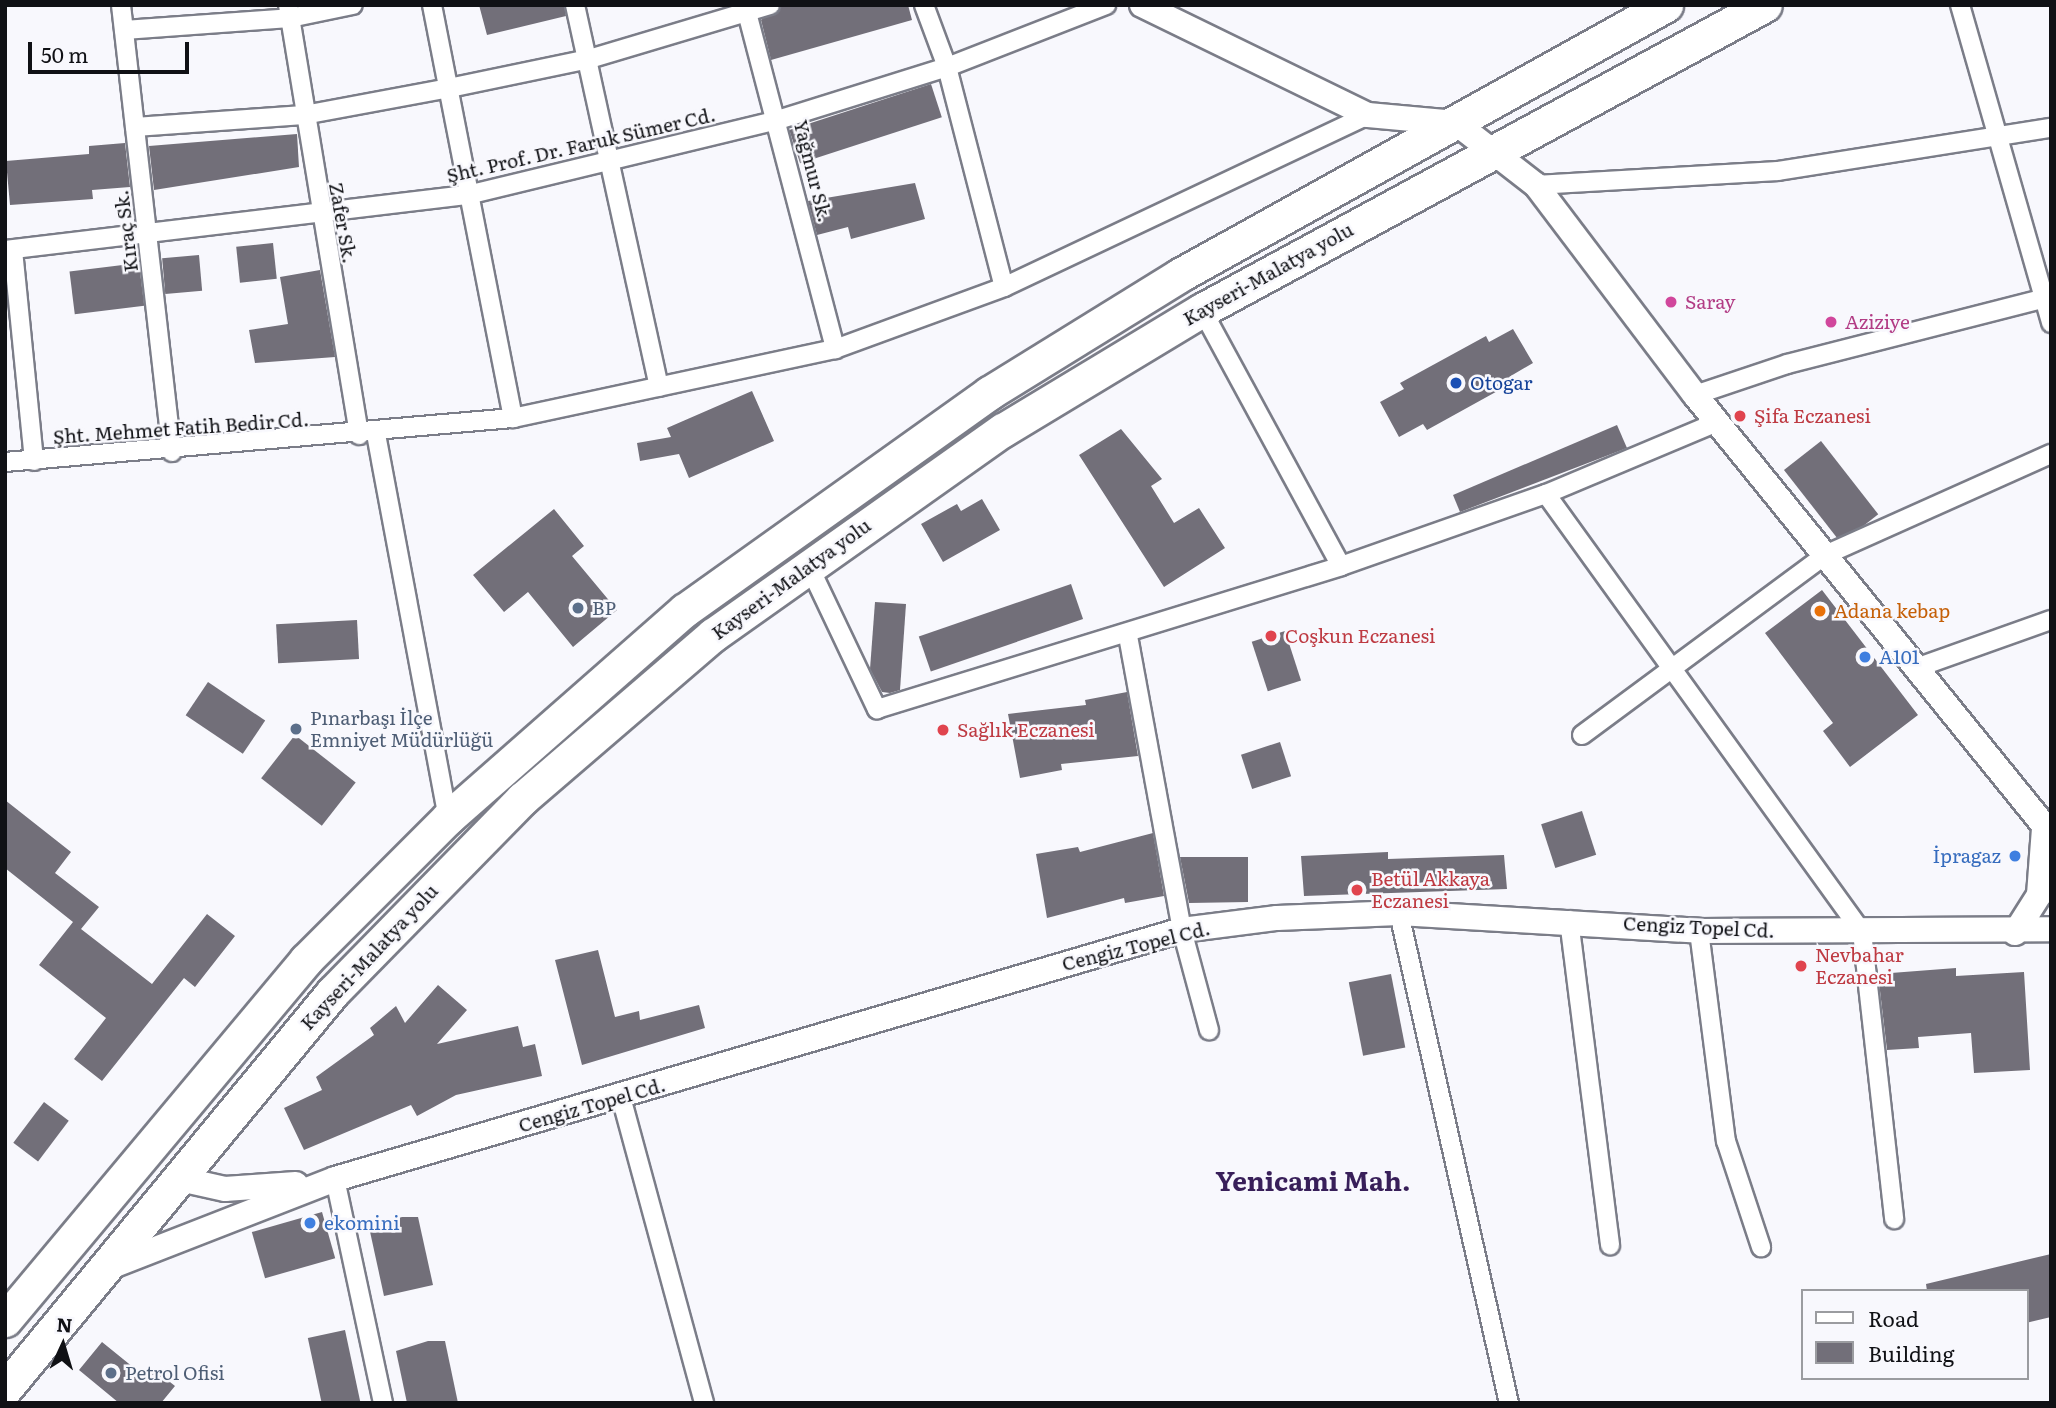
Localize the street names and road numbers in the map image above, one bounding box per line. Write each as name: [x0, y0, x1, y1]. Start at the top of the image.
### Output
street label: Şht. Prof. Dr. Faruk Sümer Cd.: [444, 103, 718, 187]
street label: Yağmur Sk.: [789, 117, 837, 225]
street label: Zafer Sk.: [325, 181, 361, 265]
street label: Kıraç Sk.: [110, 189, 142, 273]
street label: Kayseri-Malatya yolu: [1179, 218, 1357, 330]
street label: Şht. Mehmet Fatih Bedir Cd.: [52, 408, 310, 448]
street label: Kayseri-Malatya yolu: [707, 514, 875, 644]
street label: Kayseri-Malatya yolu: [296, 879, 442, 1035]
street label: Cengiz Topel Cd.: [1623, 912, 1775, 942]
street label: Cengiz Topel Cd.: [1060, 917, 1212, 975]
street label: Cengiz Topel Cd.: [516, 1073, 668, 1137]

